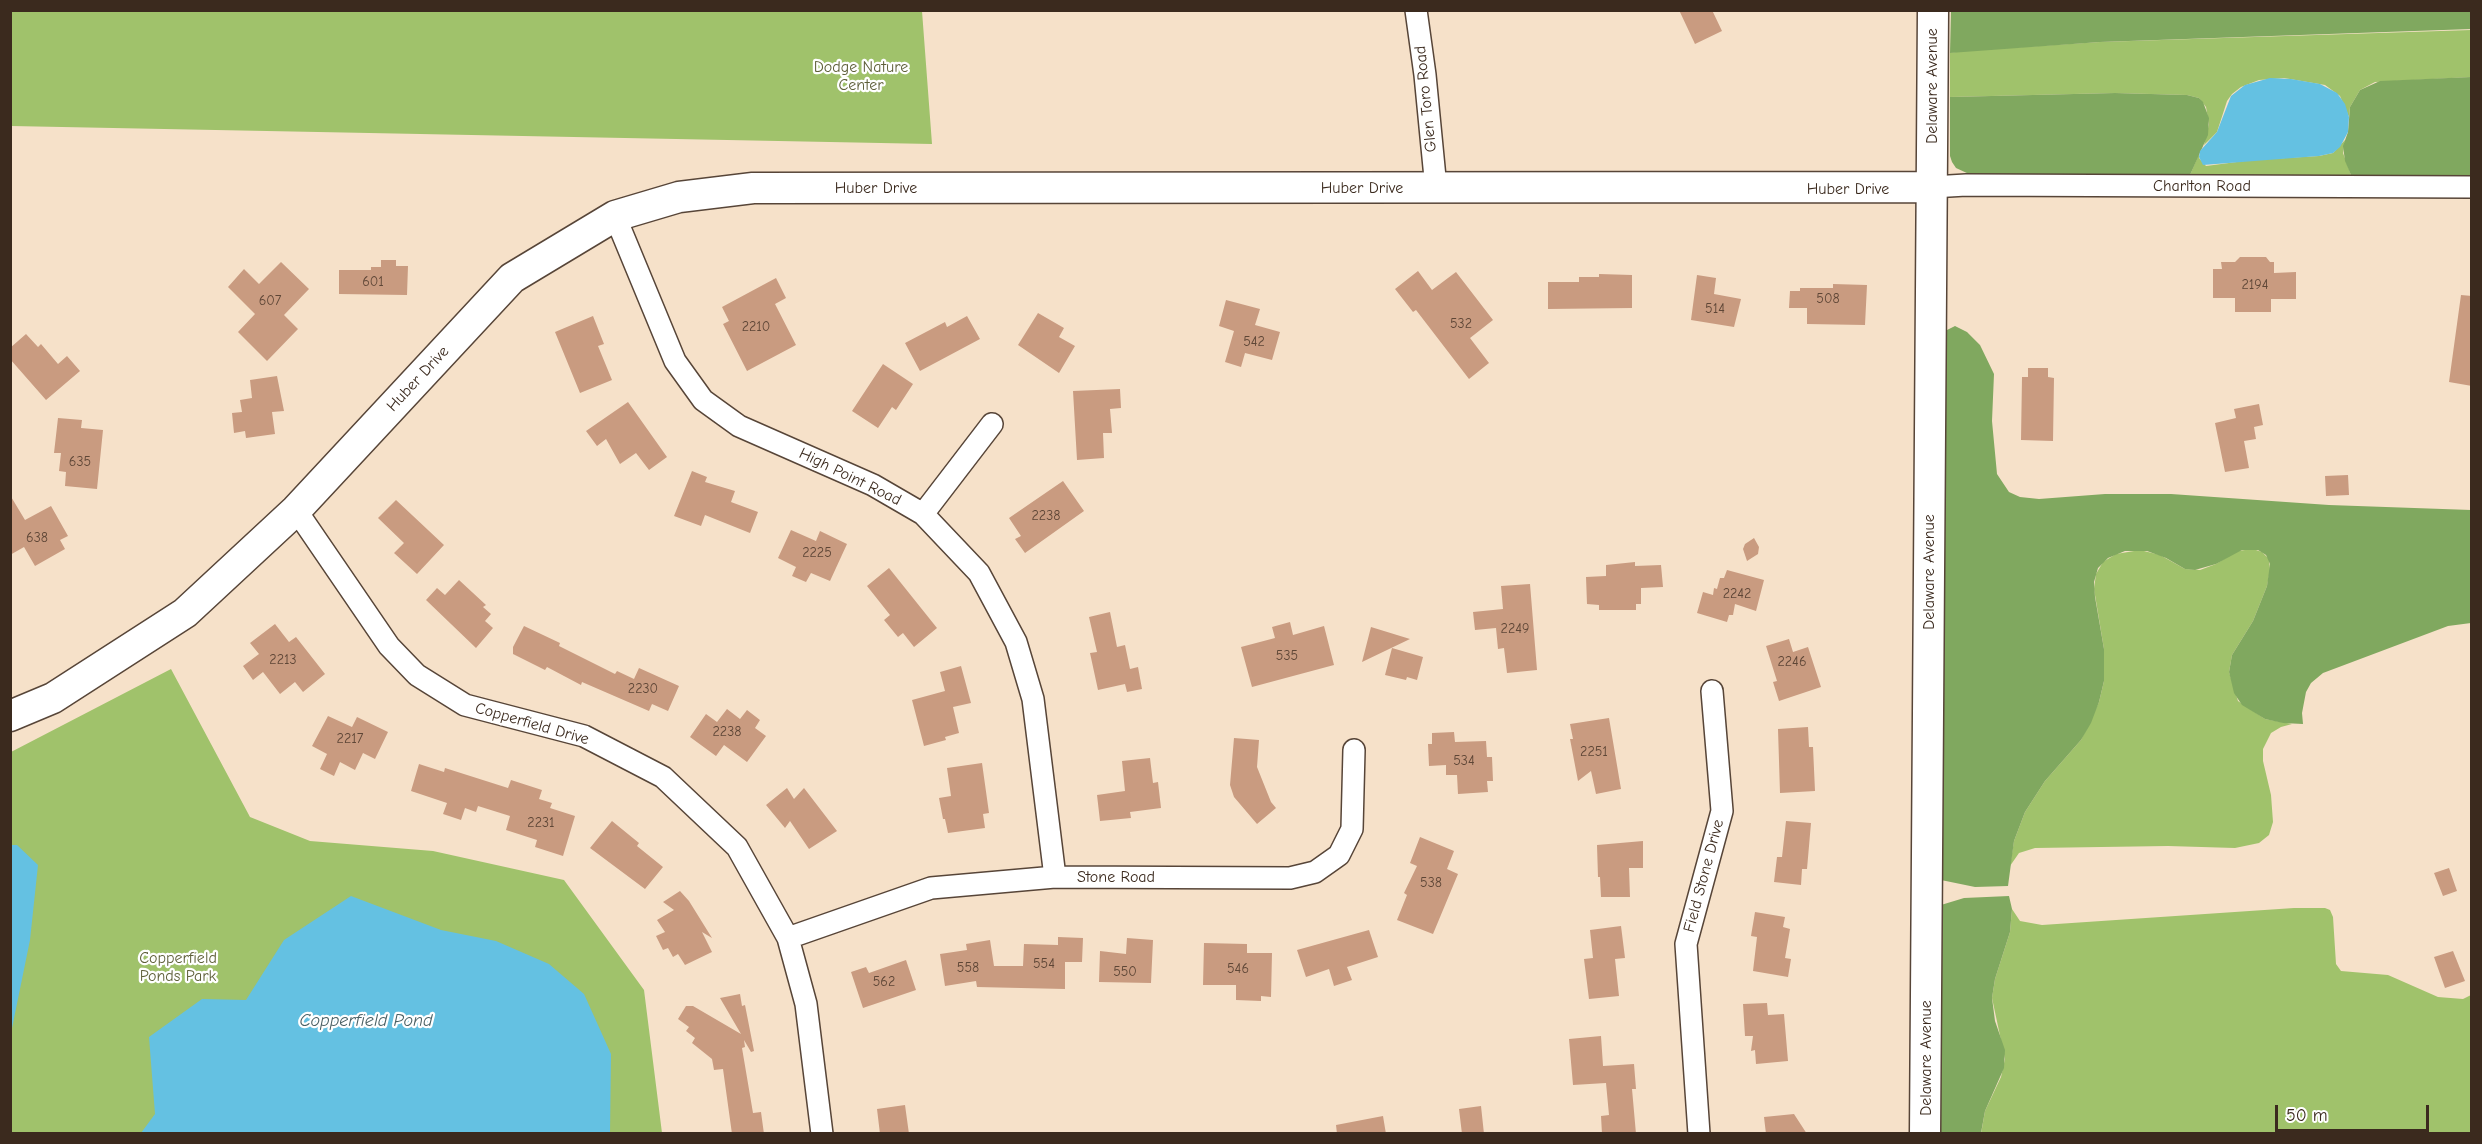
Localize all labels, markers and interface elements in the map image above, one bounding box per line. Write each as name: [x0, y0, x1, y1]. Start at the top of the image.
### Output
street label: Delaware Avenue: [1922, 28, 1942, 144]
street label: Glen Toro Road: [1411, 45, 1441, 153]
park label: Dodge Nature Center: [814, 57, 908, 95]
street label: Charlton Road: [2153, 176, 2251, 196]
street label: Huber Drive: [835, 178, 917, 198]
street label: Huber Drive: [1321, 178, 1403, 198]
street label: Huber Drive: [1807, 179, 1889, 199]
house number: 601: [362, 274, 384, 290]
house number: 2194: [2241, 277, 2269, 293]
house number: 508: [1816, 291, 1840, 307]
house number: 607: [259, 293, 281, 309]
house number: 514: [1705, 301, 1725, 317]
house number: 532: [1450, 316, 1472, 332]
house number: 2210: [742, 319, 770, 335]
house number: 542: [1243, 334, 1265, 350]
street label: Huber Drive: [383, 342, 453, 416]
street label: High Point Road: [796, 444, 904, 510]
house number: 635: [69, 454, 91, 470]
house number: 2238: [1032, 508, 1060, 524]
street label: Delaware Avenue: [1919, 514, 1939, 630]
house number: 638: [26, 530, 48, 546]
house number: 2225: [802, 545, 832, 561]
house number: 2242: [1723, 586, 1751, 602]
house number: 2249: [1501, 621, 1529, 637]
house number: 535: [1276, 648, 1298, 664]
house number: 2213: [269, 652, 297, 668]
house number: 2246: [1778, 654, 1806, 670]
house number: 2230: [628, 681, 658, 697]
street label: Copperfield Drive: [473, 699, 591, 749]
house number: 2238: [713, 724, 741, 740]
house number: 2217: [337, 731, 363, 747]
house number: 2251: [1580, 744, 1608, 760]
house number: 534: [1453, 753, 1475, 769]
house number: 2231: [527, 815, 555, 831]
street label: Field Stone Drive: [1680, 817, 1728, 935]
street label: Stone Road: [1077, 867, 1155, 887]
house number: 538: [1420, 875, 1442, 891]
park label: Copperfield Ponds Park: [139, 948, 217, 986]
house number: 554: [1033, 956, 1055, 972]
house number: 558: [957, 960, 979, 976]
house number: 546: [1227, 961, 1249, 977]
house number: 550: [1113, 964, 1137, 980]
house number: 562: [873, 974, 895, 990]
street label: Delaware Avenue: [1916, 1000, 1936, 1116]
water label: Copperfield Pond: [300, 1010, 432, 1032]
scale bar: [2278, 1093, 2432, 1131]
text: 50 m: [2286, 1105, 2328, 1126]

